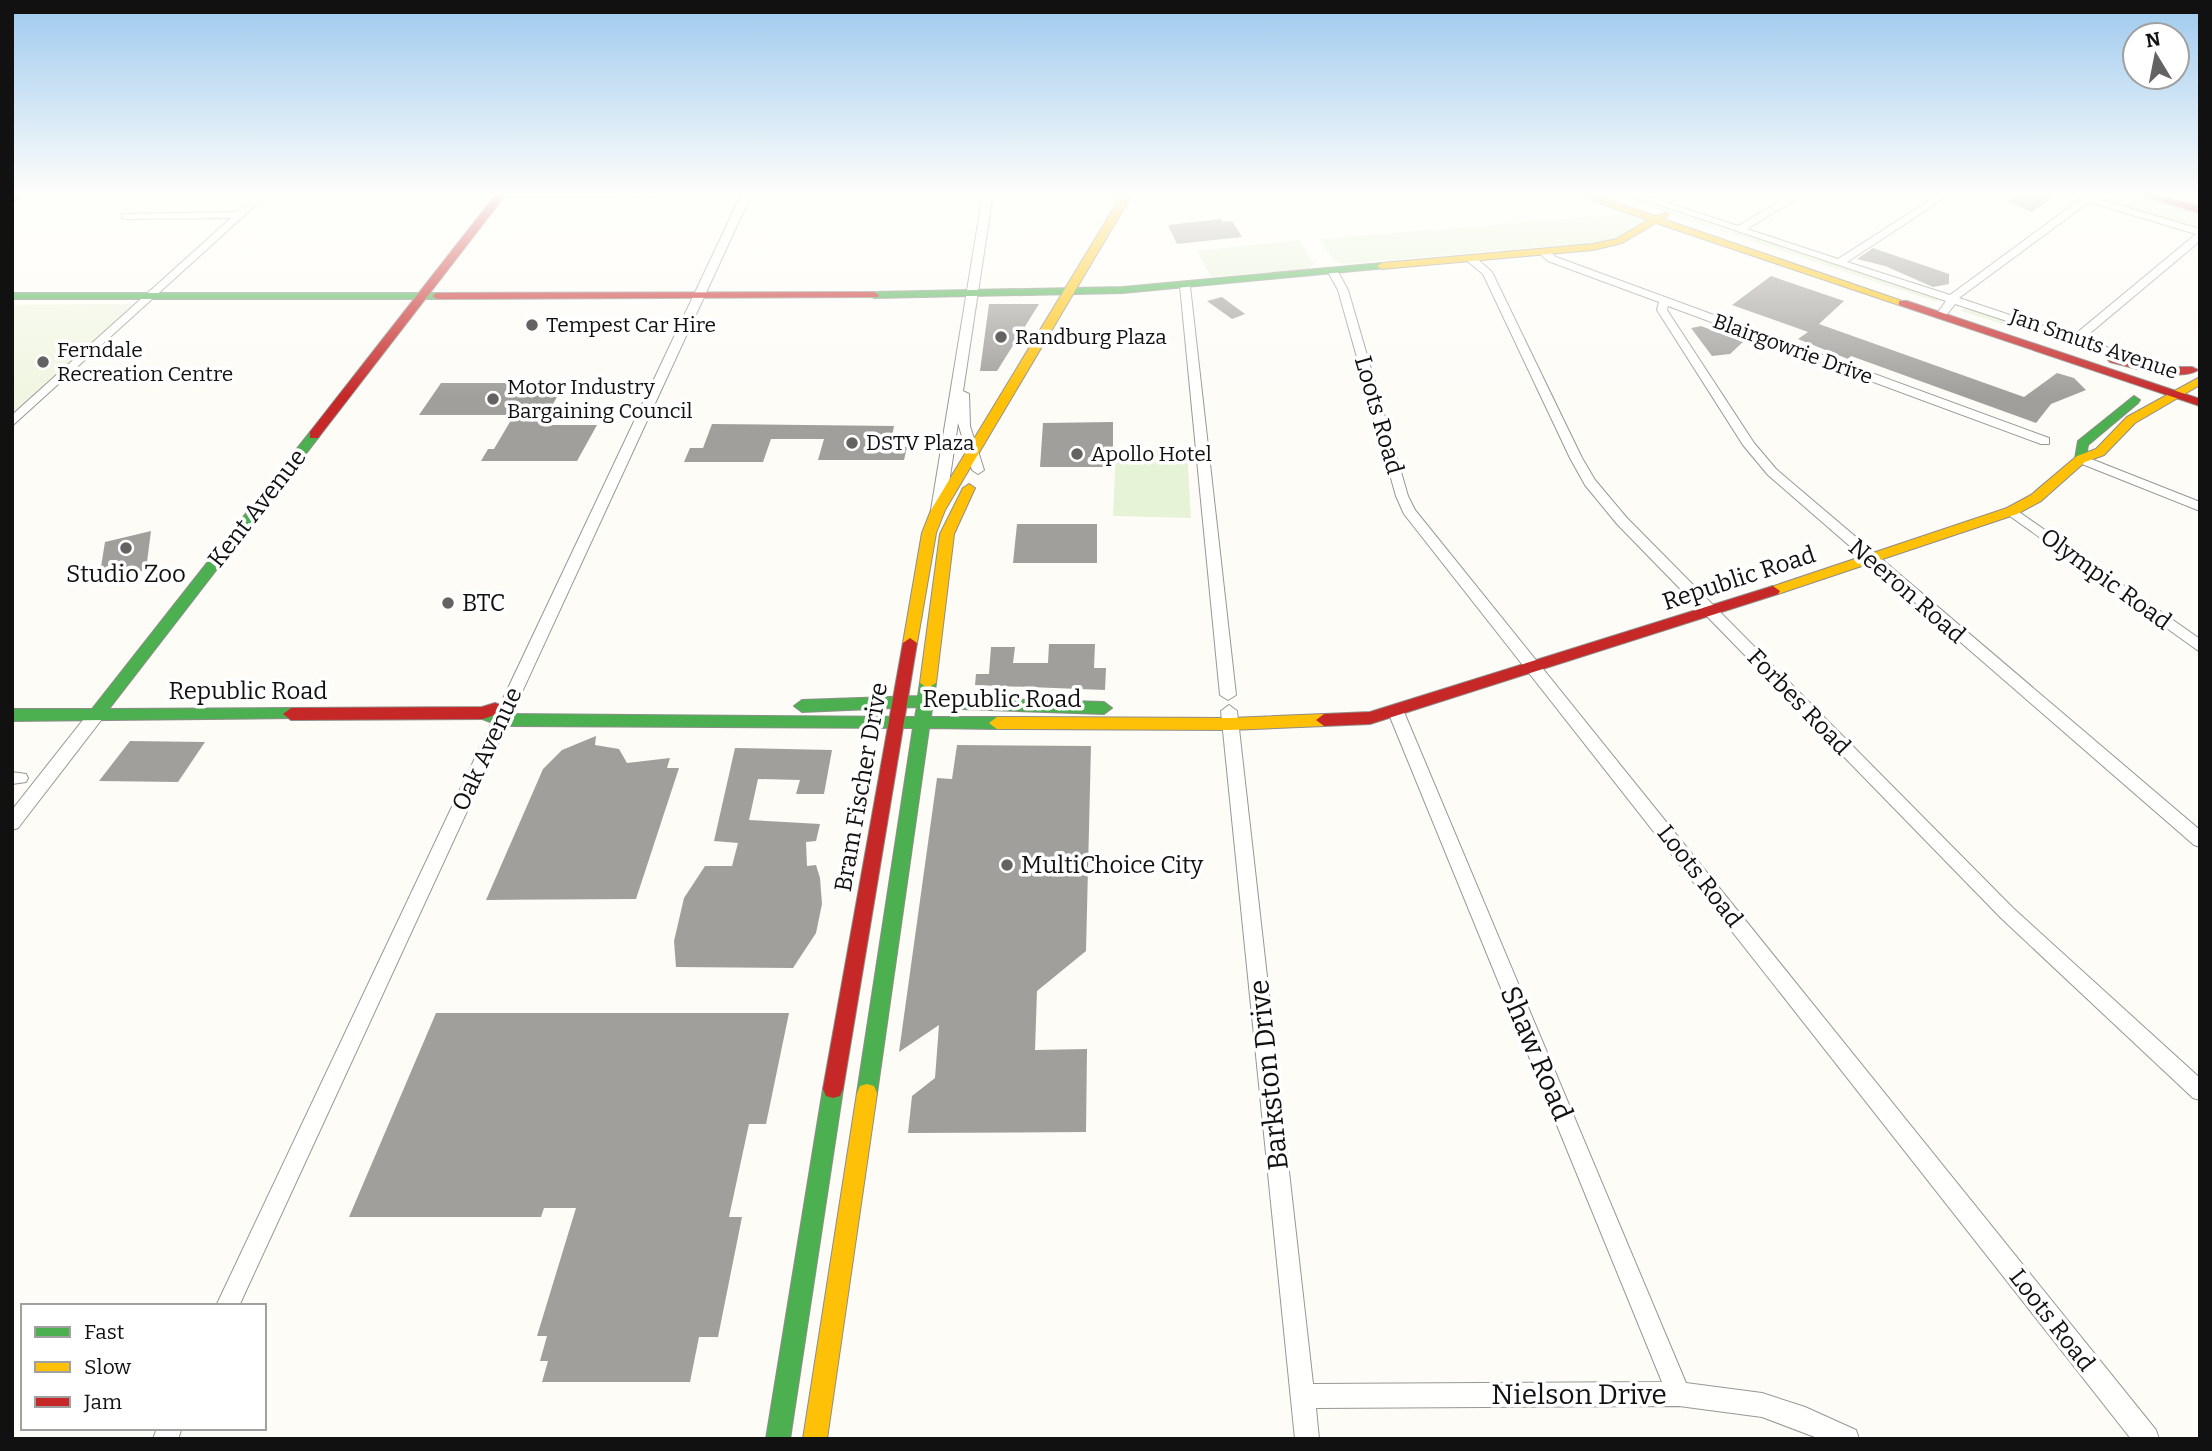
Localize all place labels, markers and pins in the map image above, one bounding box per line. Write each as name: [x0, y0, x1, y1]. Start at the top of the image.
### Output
place label: Tempest Car Hire: [546, 312, 716, 338]
marker: Tempest Car Hire: [524, 317, 540, 333]
place label: Randburg Plaza: [1015, 324, 1167, 350]
marker: Randburg Plaza: [993, 329, 1009, 345]
place label: Ferndale Recreation Centre: [57, 337, 233, 387]
marker: Ferndale Recreation Centre: [35, 354, 51, 370]
place label: Motor Industry Bargaining Council: [507, 374, 693, 424]
marker: Motor Industry Bargaining Council: [485, 391, 501, 407]
place label: DSTV Plaza: [866, 430, 975, 456]
marker: DSTV Plaza: [844, 435, 860, 451]
place label: Apollo Hotel: [1091, 441, 1212, 467]
marker: Apollo Hotel: [1069, 446, 1085, 462]
marker: Studio Zoo: [118, 540, 134, 556]
place label: Studio Zoo: [66, 560, 186, 588]
place label: BTC: [462, 589, 505, 617]
marker: BTC: [440, 595, 456, 611]
place label: MultiChoice City: [1021, 851, 1204, 879]
marker: MultiChoice City: [999, 857, 1015, 873]

